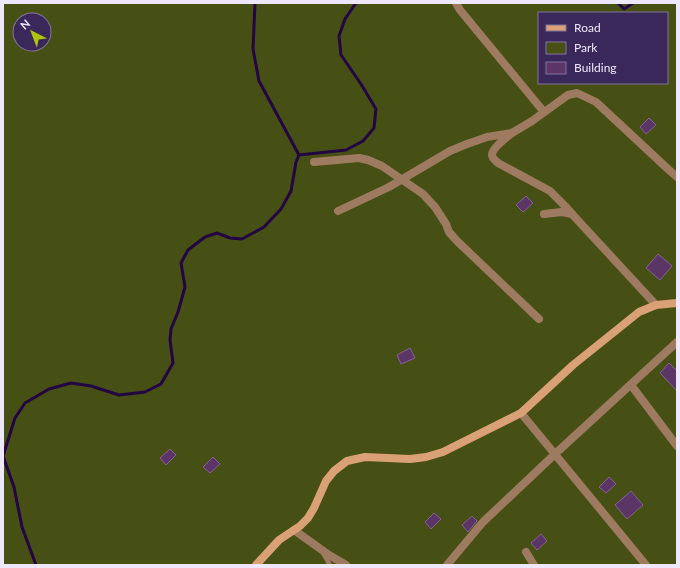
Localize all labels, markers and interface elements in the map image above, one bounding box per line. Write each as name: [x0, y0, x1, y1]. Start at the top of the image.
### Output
north arrow: [12, 12, 52, 52]
legend: [538, 12, 668, 84]
text: N: [17, 17, 32, 32]
text: Road: [574, 20, 601, 35]
text: Park: [574, 40, 598, 55]
text: Building: [574, 60, 617, 75]

